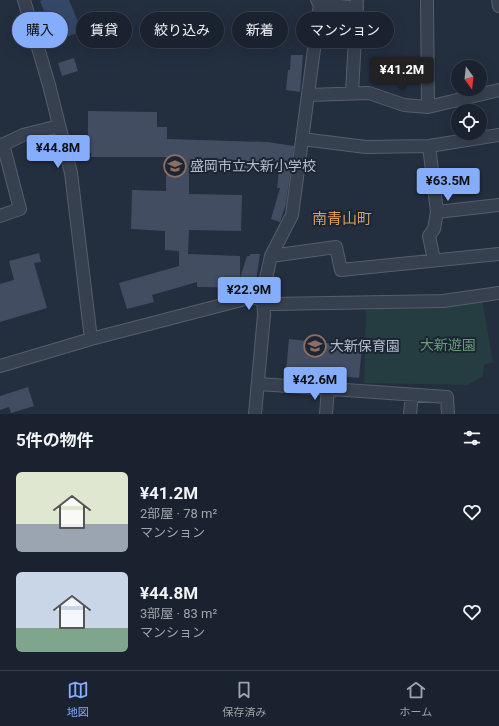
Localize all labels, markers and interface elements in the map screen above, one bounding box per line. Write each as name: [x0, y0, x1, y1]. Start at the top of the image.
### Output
chip: 購入: [12, 12, 68, 48]
chip: 賃貸: [76, 12, 132, 48]
chip: 絞り込み: [140, 12, 224, 48]
chip: 新着: [232, 12, 288, 48]
chip: マンション: [296, 12, 394, 48]
pin: ¥41.2M: [369, 57, 435, 91]
north arrow: [451, 60, 487, 96]
map controls: [451, 60, 487, 140]
text: ¥41.2M: [380, 62, 424, 77]
button: locate: [451, 104, 487, 140]
pin: ¥44.8M: [25, 135, 91, 169]
text: ¥44.8M: [36, 140, 80, 155]
school or university icon: 盛岡市立大新小学校: [162, 153, 188, 179]
place label: 盛岡市立大新小学校: [190, 158, 316, 174]
pin: ¥63.5M: [415, 168, 481, 202]
text: ¥63.5M: [426, 173, 470, 188]
district label: 南青山町: [312, 210, 372, 228]
pin: ¥22.9M: [216, 277, 282, 311]
text: ¥22.9M: [227, 282, 271, 297]
school or university icon: 大新保育園: [302, 333, 328, 359]
park label: 大新遊園: [420, 337, 476, 353]
place label: 大新保育園: [330, 338, 400, 354]
pin: ¥42.6M: [282, 367, 348, 401]
text: ¥42.6M: [293, 372, 337, 387]
icon: filters: [461, 427, 483, 449]
text: 5件の物件: [16, 430, 94, 450]
text: ¥41.2M: [140, 483, 198, 503]
icon: home: [48, 488, 96, 536]
icon: heart: [461, 501, 483, 523]
text: 2部屋 · 78 m²: [140, 506, 217, 521]
text: マンション: [140, 525, 205, 540]
text: ¥44.8M: [140, 583, 198, 603]
icon: home: [48, 588, 96, 636]
icon: heart: [461, 601, 483, 623]
text: 3部屋 · 83 m²: [140, 606, 217, 621]
text: マンション: [140, 625, 205, 640]
tab: 地図: [67, 679, 89, 719]
tab: 保存済み: [222, 679, 266, 719]
tab: ホーム: [400, 679, 432, 719]

